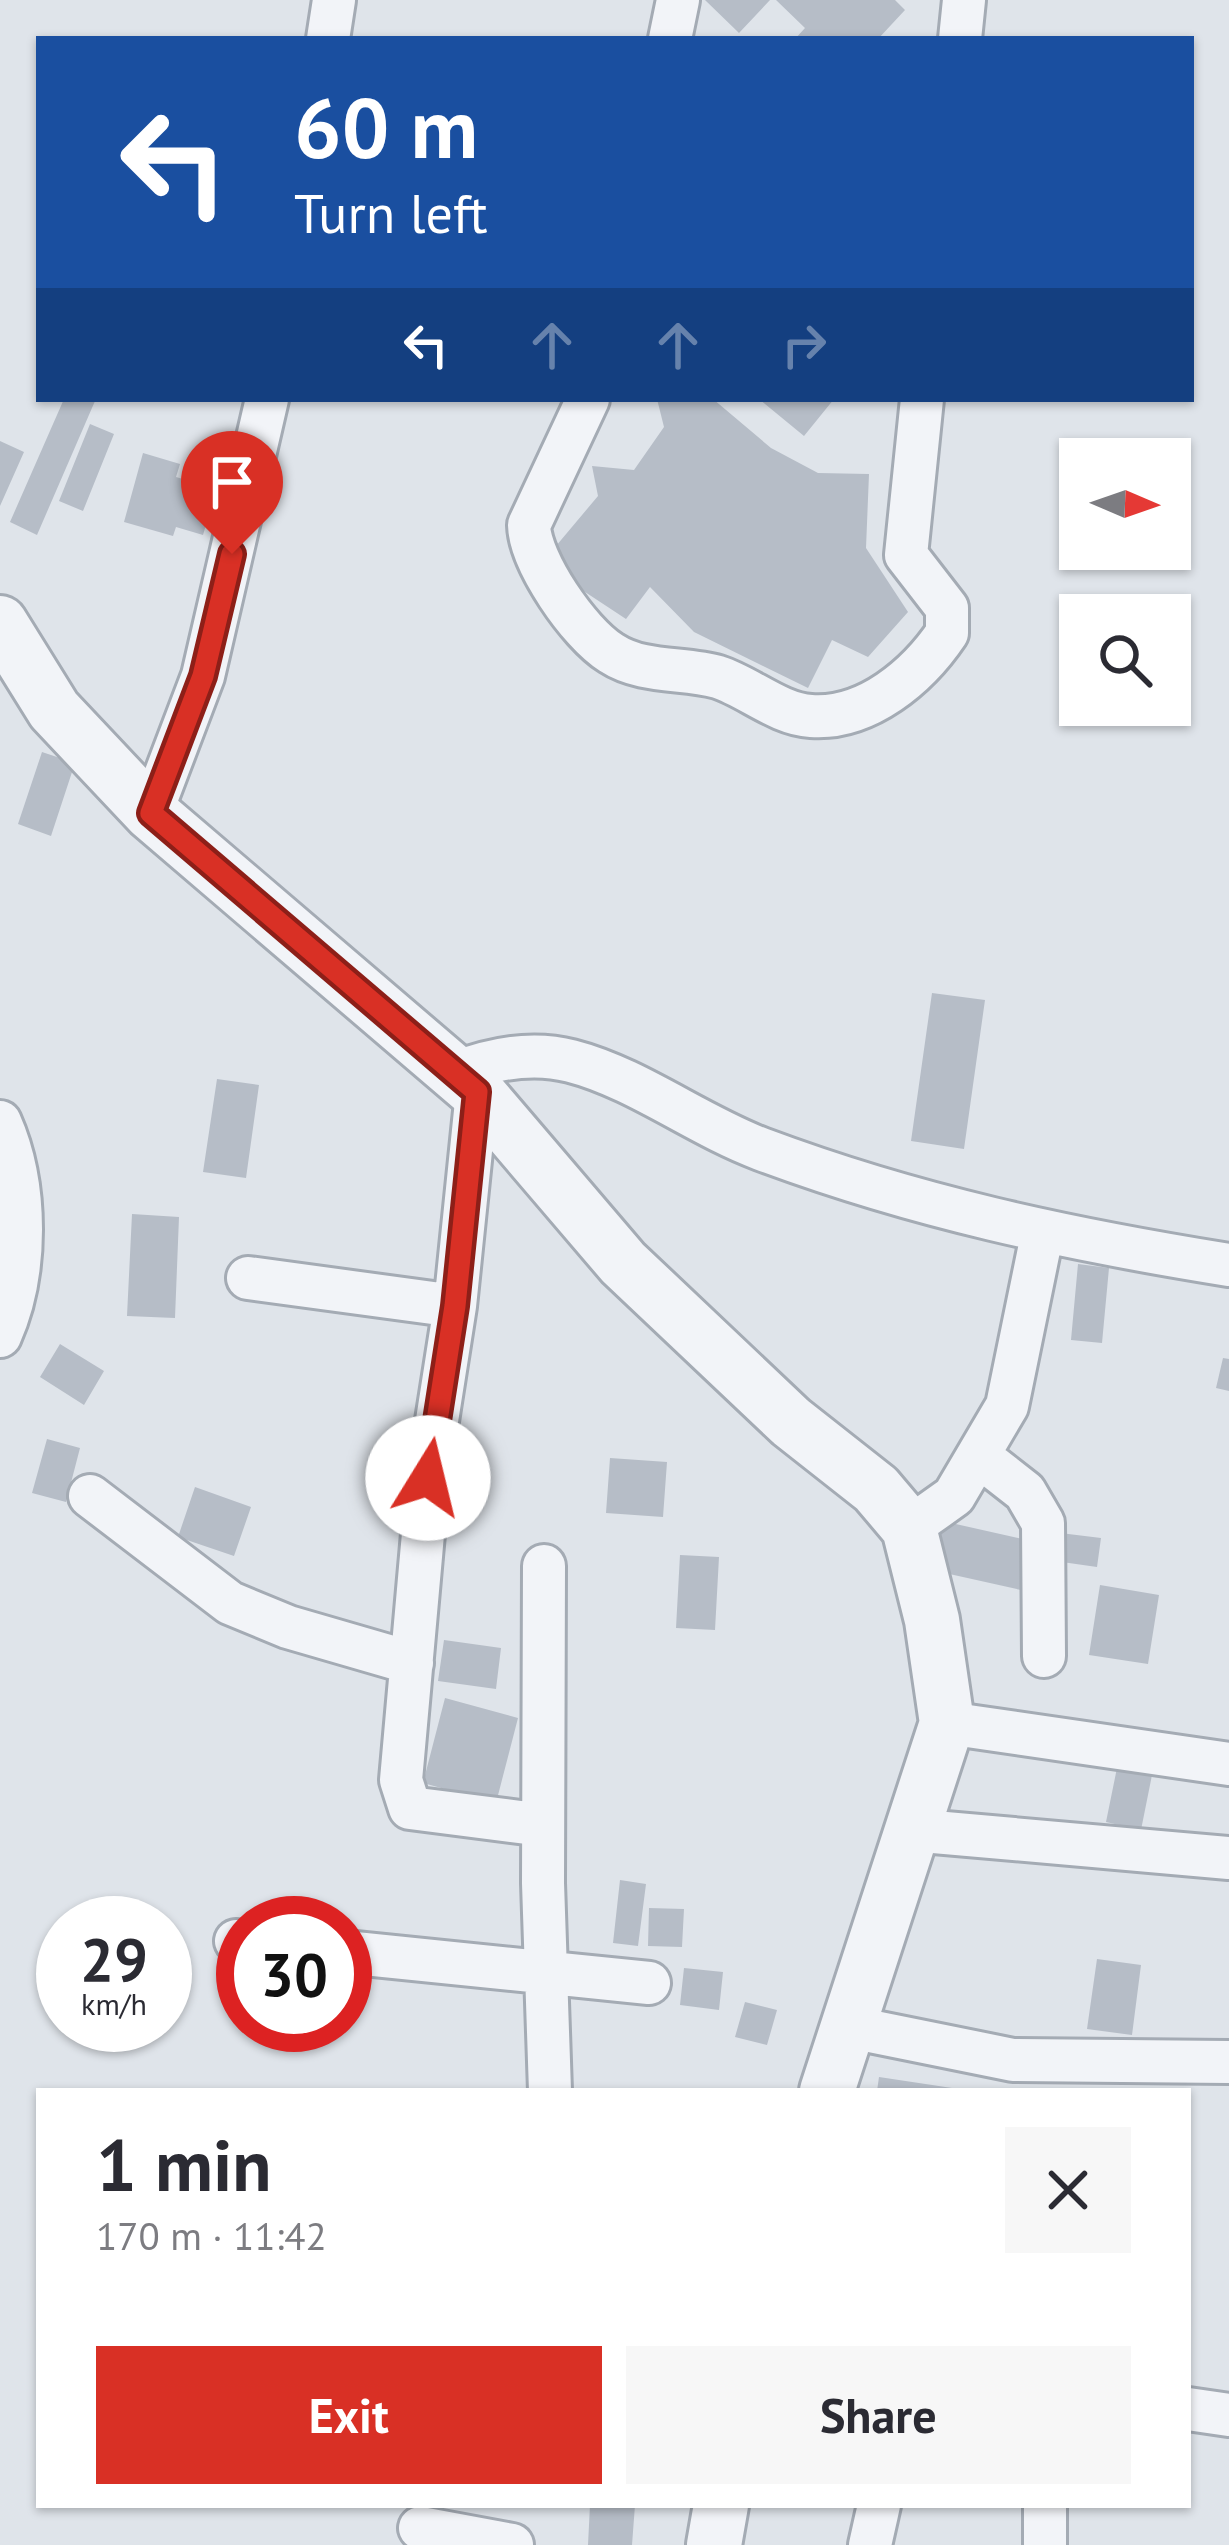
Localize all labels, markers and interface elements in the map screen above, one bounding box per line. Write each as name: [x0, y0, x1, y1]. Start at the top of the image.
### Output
text: 60 m: [294, 72, 478, 181]
icon: left: [96, 84, 252, 240]
text: Turn left: [294, 178, 488, 248]
icon: left: [393, 312, 459, 378]
icon: ahead: [519, 312, 585, 378]
icon: ahead: [645, 312, 711, 378]
icon: right: [771, 312, 837, 378]
pin: [181, 431, 283, 554]
north arrow: [1059, 438, 1191, 570]
map controls: [1059, 438, 1191, 726]
icon: arrive: [199, 449, 265, 515]
button: search: [1059, 594, 1191, 726]
position arrow: [365, 1415, 491, 1541]
speed limit sign: 30: [216, 1896, 372, 2052]
text: 29: [80, 1920, 148, 1998]
text: km/h: [81, 1984, 147, 2023]
text: 1 min: [96, 2118, 272, 2211]
button: close: [1005, 2127, 1131, 2253]
text: 170 m · 11:42: [96, 2210, 327, 2261]
button: Exit: [96, 2346, 602, 2484]
button: Share: [626, 2346, 1131, 2484]

